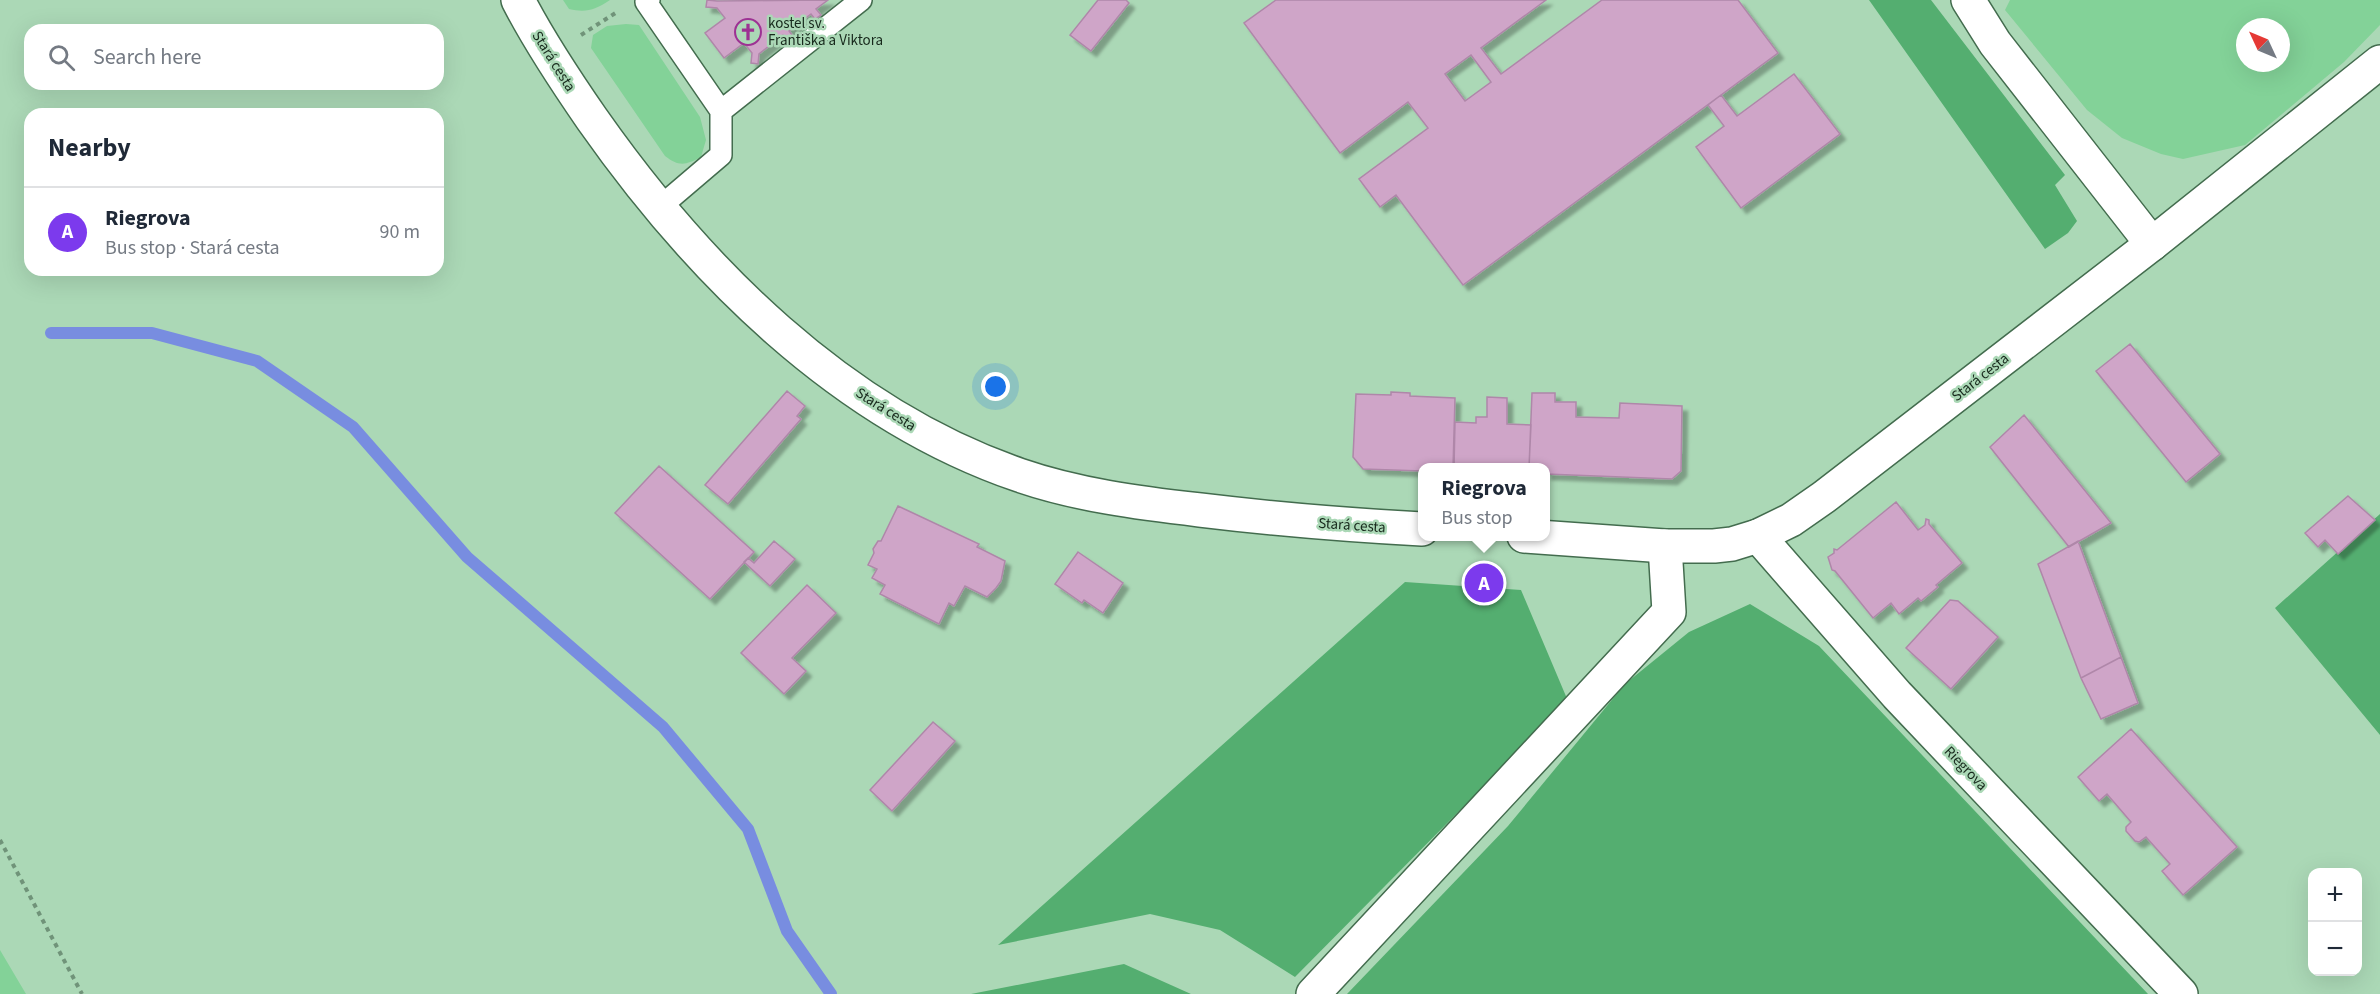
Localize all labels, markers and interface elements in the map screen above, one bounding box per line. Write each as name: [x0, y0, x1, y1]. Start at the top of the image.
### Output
place label: kostel sv. Františka a Viktora: [768, 13, 883, 51]
church icon: kostel sv. Františka a Viktora: [733, 17, 763, 47]
north arrow: [2236, 18, 2290, 72]
search box: [24, 24, 444, 90]
street label: Stará cesta: [527, 27, 580, 96]
icon: search: [45, 41, 78, 74]
text: Search here: [93, 41, 201, 73]
text: Nearby: [48, 129, 131, 166]
text: Riegrova: [105, 202, 191, 234]
text: A: [62, 218, 73, 246]
text: 90 m: [380, 218, 420, 246]
text: Bus stop · Stará cesta: [105, 234, 280, 262]
street label: Stará cesta: [1947, 348, 2013, 406]
your location: [981, 372, 1010, 401]
street label: Stará cesta: [851, 383, 920, 436]
popup: [1418, 463, 1550, 541]
text: Riegrova: [1441, 472, 1527, 504]
text: Bus stop: [1441, 504, 1513, 532]
street label: Stará cesta: [1317, 513, 1386, 538]
pin: A: [1464, 560, 1504, 606]
street label: Riegrova: [1939, 741, 1992, 795]
map controls: [2308, 868, 2362, 976]
button: +: [2308, 868, 2362, 922]
button: −: [2308, 922, 2362, 976]

